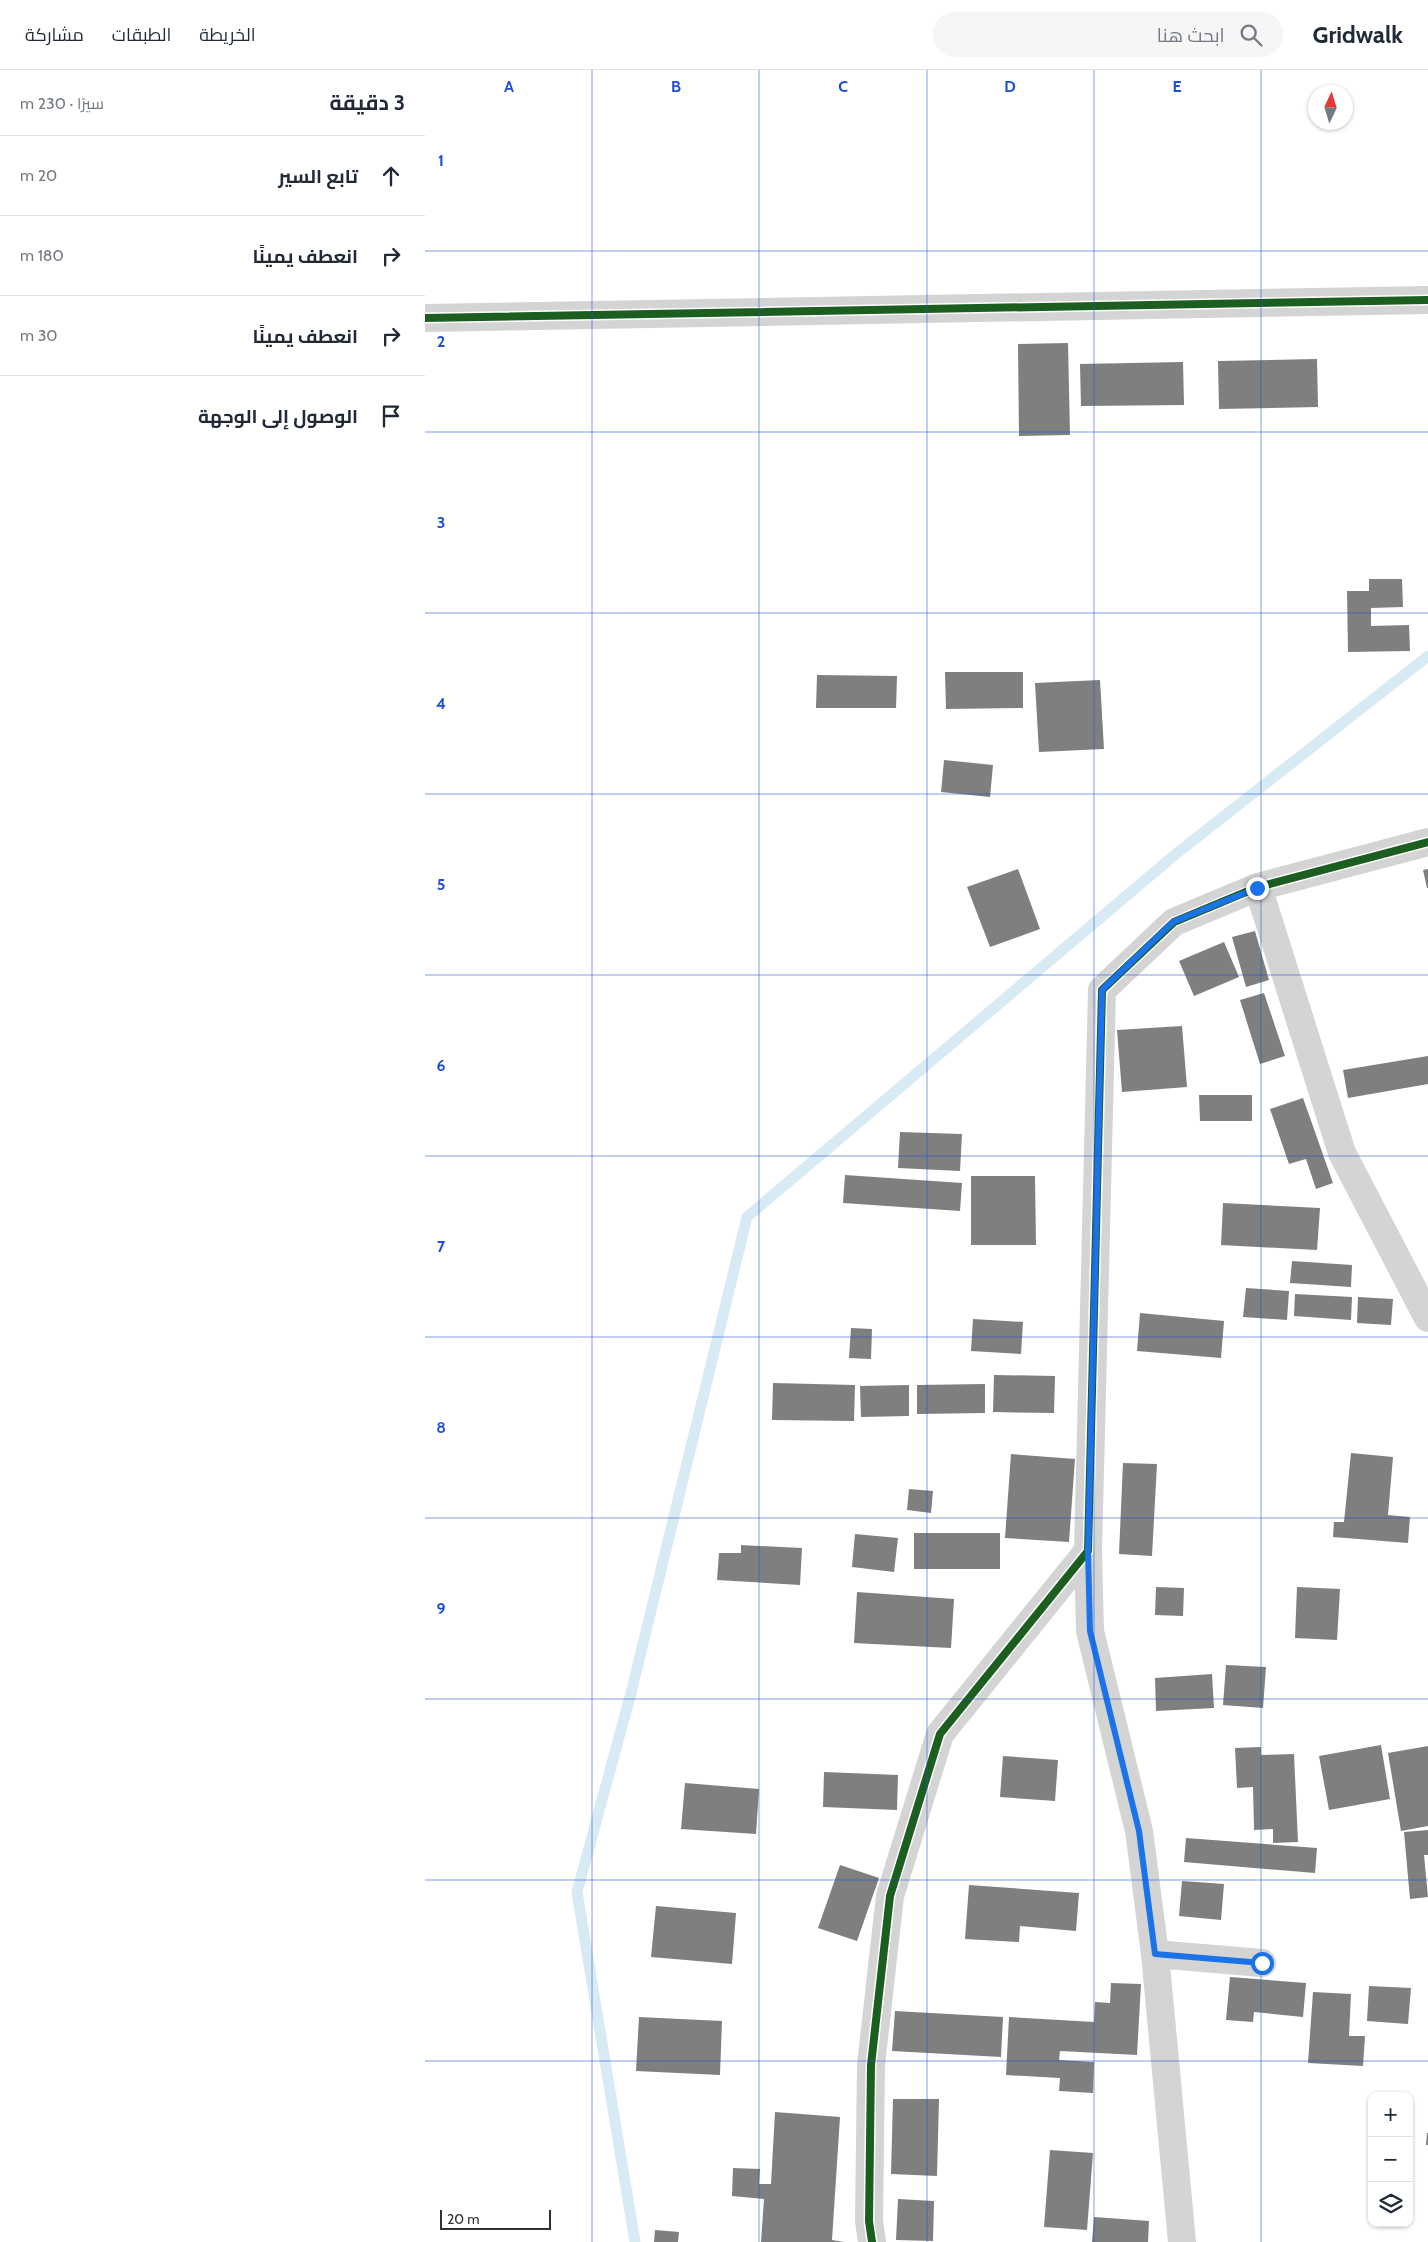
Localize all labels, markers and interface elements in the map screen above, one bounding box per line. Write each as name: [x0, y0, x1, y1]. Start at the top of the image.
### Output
search box: [933, 12, 1283, 57]
text: Gridwalk: [1313, 20, 1403, 49]
icon: search: [1237, 21, 1265, 49]
text: مشاركة: [25, 24, 84, 46]
text: الطبقات: [112, 24, 171, 46]
text: الخريطة: [199, 24, 256, 46]
text: ابحث هنا: [1157, 24, 1225, 47]
text: A: [504, 77, 514, 96]
text: B: [671, 77, 681, 96]
text: C: [838, 77, 848, 96]
text: D: [1004, 77, 1016, 96]
text: E: [1172, 77, 1182, 96]
north arrow: [1308, 85, 1353, 130]
text: 3 دقيقة: [330, 90, 405, 115]
text: سيرًا · 230 m: [20, 94, 104, 113]
text: 1: [438, 151, 444, 170]
icon: ahead: [377, 162, 405, 190]
text: تابع السير: [278, 165, 358, 188]
text: 20 m: [20, 166, 57, 185]
icon: right: [377, 242, 405, 270]
text: انعطف يمينًا: [252, 245, 358, 268]
text: 180 m: [20, 246, 64, 265]
icon: right: [377, 322, 405, 350]
text: انعطف يمينًا: [252, 325, 358, 348]
text: 30 m: [20, 326, 57, 345]
text: 2: [437, 332, 445, 351]
icon: arrive: [377, 402, 405, 430]
text: الوصول إلى الوجهة: [198, 405, 358, 428]
text: 3: [437, 513, 445, 532]
text: 4: [436, 694, 446, 713]
text: 5: [437, 875, 445, 894]
route end: [1246, 877, 1269, 900]
text: 6: [437, 1056, 446, 1075]
text: 7: [437, 1237, 446, 1256]
text: 8: [436, 1418, 446, 1437]
text: 9: [437, 1599, 446, 1618]
route start: [1251, 1952, 1274, 1975]
map controls: [1368, 2092, 1413, 2227]
button: +: [1368, 2092, 1413, 2137]
button: −: [1368, 2137, 1413, 2182]
button: layers: [1368, 2182, 1413, 2227]
scale bar: [440, 2207, 551, 2230]
text: 20 m: [447, 2210, 480, 2228]

